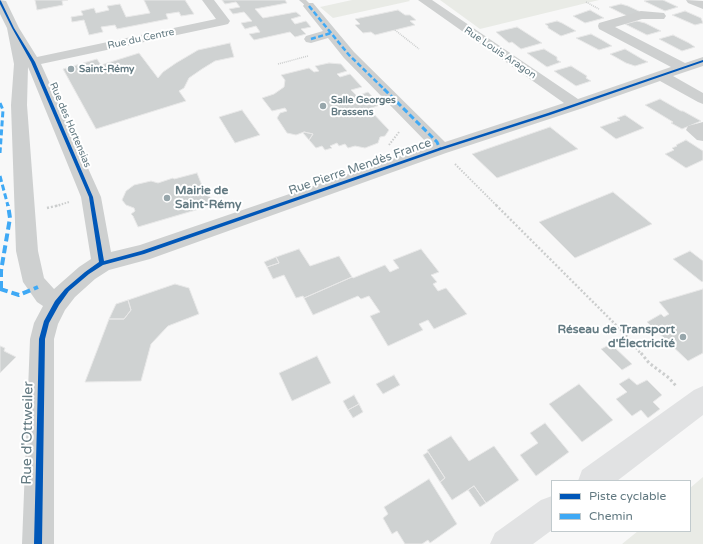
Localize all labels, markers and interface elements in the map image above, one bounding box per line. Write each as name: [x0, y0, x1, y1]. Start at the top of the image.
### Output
street label: Rue Louis Aragon: [462, 24, 538, 82]
street label: Rue du Centre: [106, 26, 176, 52]
place label: Saint-Rémy: [79, 63, 134, 75]
marker: Saint-Rémy: [66, 64, 76, 74]
street label: Rue des Hortensias: [47, 81, 93, 169]
place label: Salle Georges Brassens: [331, 94, 396, 118]
marker: Salle Georges Brassens: [318, 101, 328, 111]
street label: Rue Pierre Mendès France: [287, 136, 433, 198]
place label: Mairie de Saint-Rémy: [175, 184, 241, 212]
marker: Mairie de Saint-Rémy: [162, 193, 172, 203]
place label: Réseau de Transport d'Électricité: [557, 323, 675, 351]
marker: Réseau de Transport d'Électricité: [678, 332, 688, 342]
street label: Rue d'Ottweiler: [19, 381, 37, 485]
legend: [551, 480, 691, 532]
text: Piste cyclable: [589, 489, 666, 503]
text: Chemin: [589, 509, 633, 523]

